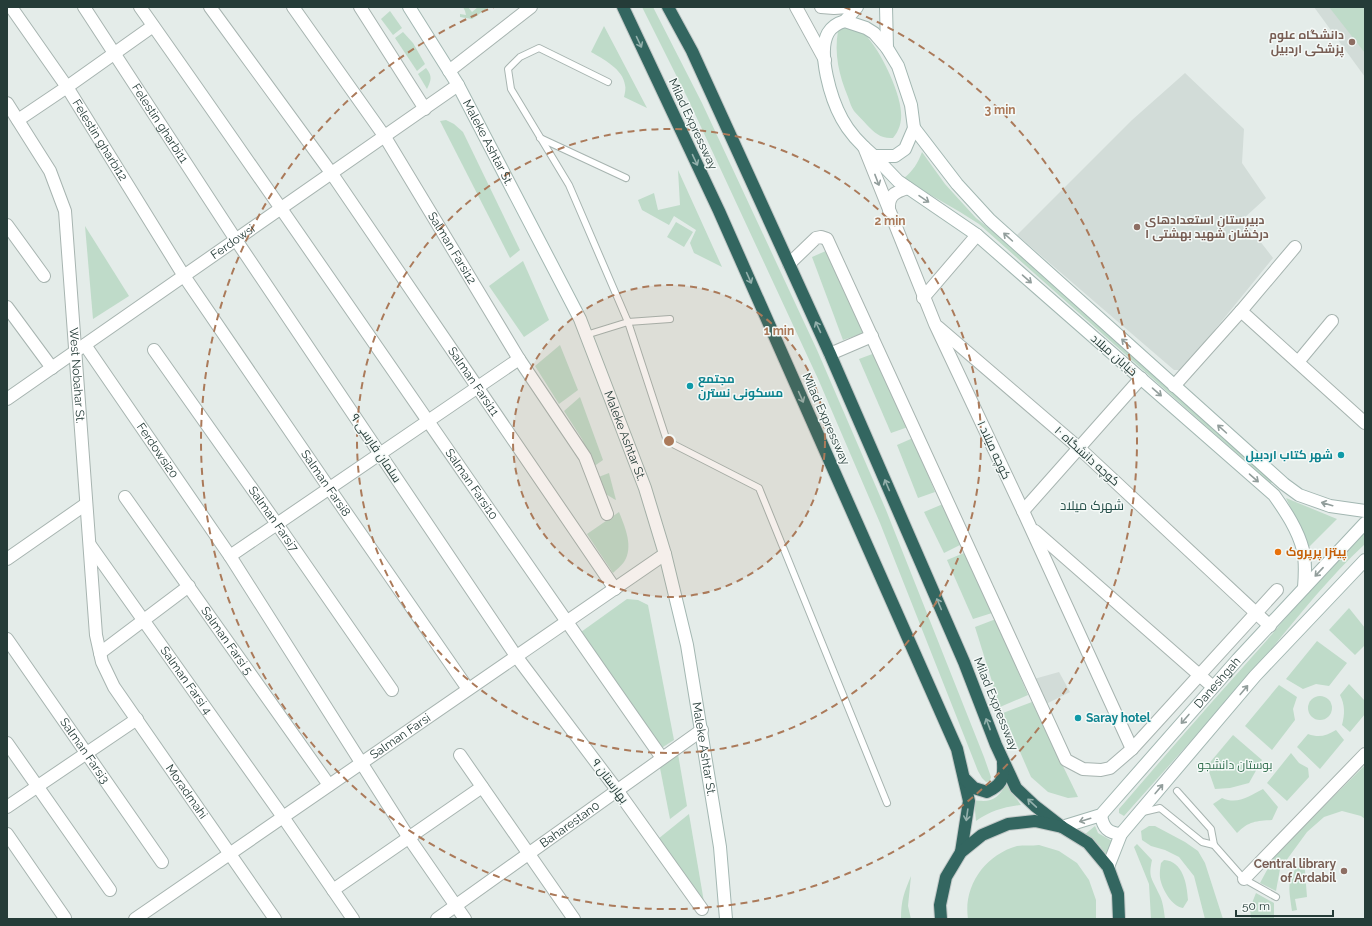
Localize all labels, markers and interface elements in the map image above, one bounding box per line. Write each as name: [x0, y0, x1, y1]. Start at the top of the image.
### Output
place label: دانشگاه علوم پزشکی اردبیل: [1269, 28, 1345, 58]
one-way arrow: [636, 36, 643, 48]
marker: دانشگاه علوم پزشکی اردبیل: [1347, 37, 1357, 47]
street label: Milad Expressway: [666, 76, 721, 172]
street label: Felestin gharbi11: [129, 81, 191, 166]
street label: Felestin gharbi12: [69, 97, 130, 183]
street label: Maleke Ashtar St.: [460, 97, 516, 188]
text: 3 min: [984, 103, 1016, 117]
one-way arrow: [692, 154, 699, 166]
one-way arrow: [873, 174, 881, 186]
one-way arrow: [919, 195, 930, 203]
street label: Salman Farsi12: [425, 210, 479, 287]
place label: دبیرستان استعدادهای درخشان شهید بهشتی ۱: [1145, 213, 1269, 242]
text: 2 min: [874, 214, 906, 228]
street label: Ferdowsi: [208, 222, 257, 262]
marker: دبیرستان استعدادهای درخشان شهید بهشتی ۱: [1132, 222, 1142, 232]
one-way arrow: [1003, 232, 1014, 241]
one-way arrow: [745, 272, 753, 284]
one-way arrow: [1022, 274, 1032, 283]
one-way arrow: [814, 322, 821, 334]
text: 1 min: [764, 324, 794, 338]
street label: West Nobahar St.: [67, 327, 88, 424]
street label: خیابان میلاد: [1088, 331, 1140, 379]
one-way arrow: [1121, 338, 1131, 347]
street label: Salman Farsi11: [445, 344, 502, 419]
street label: Milad Expressway: [799, 371, 853, 468]
place label: مجتمع مسکونی نسترن: [698, 372, 783, 401]
marker: مجتمع مسکونی نسترن: [685, 381, 695, 391]
one-way arrow: [1151, 387, 1162, 396]
street label: Maleke Ashtar St.: [601, 389, 648, 482]
one-way arrow: [798, 391, 805, 403]
street label: سلمان فارسی ۹: [348, 411, 404, 485]
street label: کوچه میلاد ۱: [973, 419, 1014, 482]
street label: Ferdowsi20: [134, 420, 181, 481]
street label: کوچه دانشگاه ۱۰: [1050, 423, 1122, 490]
one-way arrow: [1217, 425, 1228, 434]
centre of rings: [662, 434, 676, 448]
street label: Salman Farsi10: [442, 446, 501, 522]
street label: Salman Farsi8: [298, 447, 353, 519]
place label: شهر کتاب اردبیل: [1246, 448, 1333, 463]
marker: شهر کتاب اردبیل: [1336, 450, 1346, 460]
one-way arrow: [1249, 473, 1259, 482]
one-way arrow: [883, 479, 890, 491]
street label: Salman Farsi7: [246, 484, 301, 555]
district label: شهرک میلاد: [1060, 498, 1124, 513]
one-way arrow: [1320, 500, 1333, 507]
place label: پیتزا پرپروک: [1286, 545, 1347, 561]
marker: پیتزا پرپروک: [1273, 547, 1283, 557]
one-way arrow: [1315, 566, 1324, 576]
one-way arrow: [934, 598, 942, 610]
street label: Salman Farsi 5: [198, 604, 256, 678]
street label: Salman Farsi 4: [157, 644, 215, 717]
street label: Daneshgah: [1191, 654, 1243, 711]
street label: Milad Expressway: [971, 655, 1021, 753]
one-way arrow: [1239, 684, 1248, 695]
street label: Maleke Ashtar St.: [689, 701, 719, 797]
street label: Salman Farsi: [367, 711, 433, 762]
place label: Saray hotel: [1086, 711, 1151, 725]
marker: Saray hotel: [1073, 713, 1083, 723]
one-way arrow: [1180, 714, 1189, 725]
street label: Salman Farsi3: [57, 715, 112, 786]
one-way arrow: [984, 719, 992, 731]
street label: بهارستان ۹: [589, 756, 631, 806]
park label: بوستان دانشجو: [1198, 758, 1272, 772]
street label: Moradmahi: [163, 762, 210, 821]
one-way arrow: [1155, 783, 1164, 794]
street label: Baharestan0: [537, 798, 602, 850]
one-way arrow: [1026, 798, 1037, 807]
one-way arrow: [963, 808, 971, 821]
one-way arrow: [1078, 817, 1091, 824]
place label: Central library of Ardabil: [1254, 857, 1336, 885]
marker: Central library of Ardabil: [1339, 866, 1349, 876]
scale bar: [1236, 892, 1333, 918]
text: 50 m: [1242, 899, 1270, 913]

